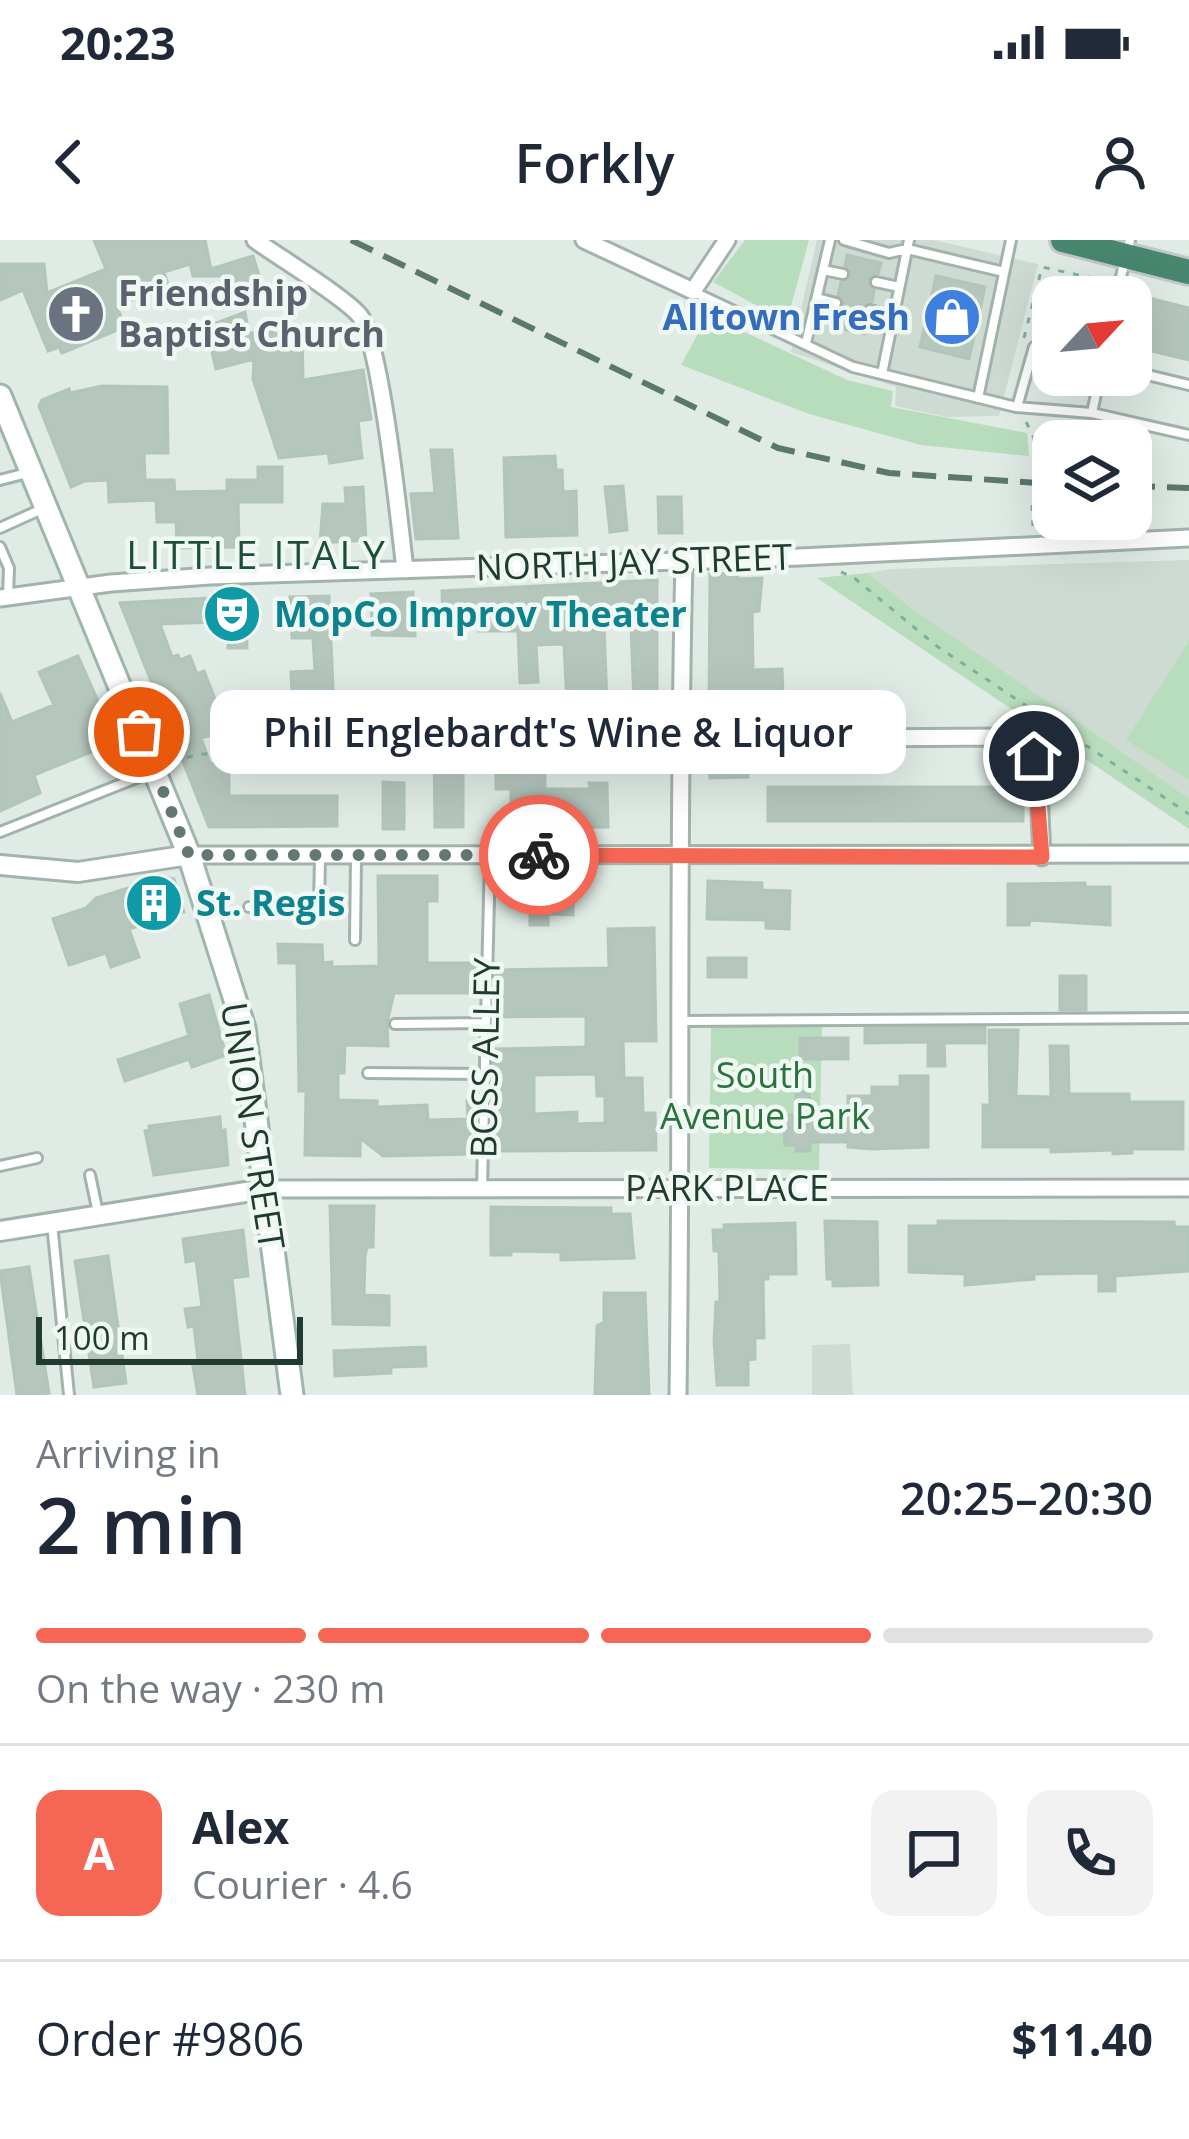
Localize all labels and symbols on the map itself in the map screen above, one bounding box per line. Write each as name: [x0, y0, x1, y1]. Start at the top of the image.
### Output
place label: Friendship Baptist Church: [118, 268, 385, 358]
north arrow: [1032, 276, 1152, 396]
church icon: Friendship Baptist Church: [45, 283, 107, 345]
shop icon: Alltown Fresh: [921, 286, 983, 348]
place label: Alltown Fresh: [663, 292, 910, 341]
district label: LITTLE ITALY: [126, 527, 388, 580]
street label: NORTH JAY STREET: [475, 531, 793, 592]
theatre icon: MopCo Improv Theater: [201, 583, 263, 645]
place label: MopCo Improv Theater: [274, 589, 687, 638]
pin: [88, 681, 190, 783]
callout: Phil Englebardt's Wine & Liquor: [211, 690, 907, 774]
pin: [983, 705, 1085, 807]
courier: [479, 795, 599, 915]
building icon: St. Regis: [123, 872, 185, 934]
place label: St. Regis: [196, 878, 345, 927]
street label: BOSS ALLEY: [458, 956, 511, 1159]
street label: UNION STREET: [210, 999, 297, 1253]
park label: South Avenue Park: [660, 1050, 870, 1140]
street label: PARK PLACE: [625, 1163, 829, 1212]
scale bar: [36, 1311, 303, 1364]

